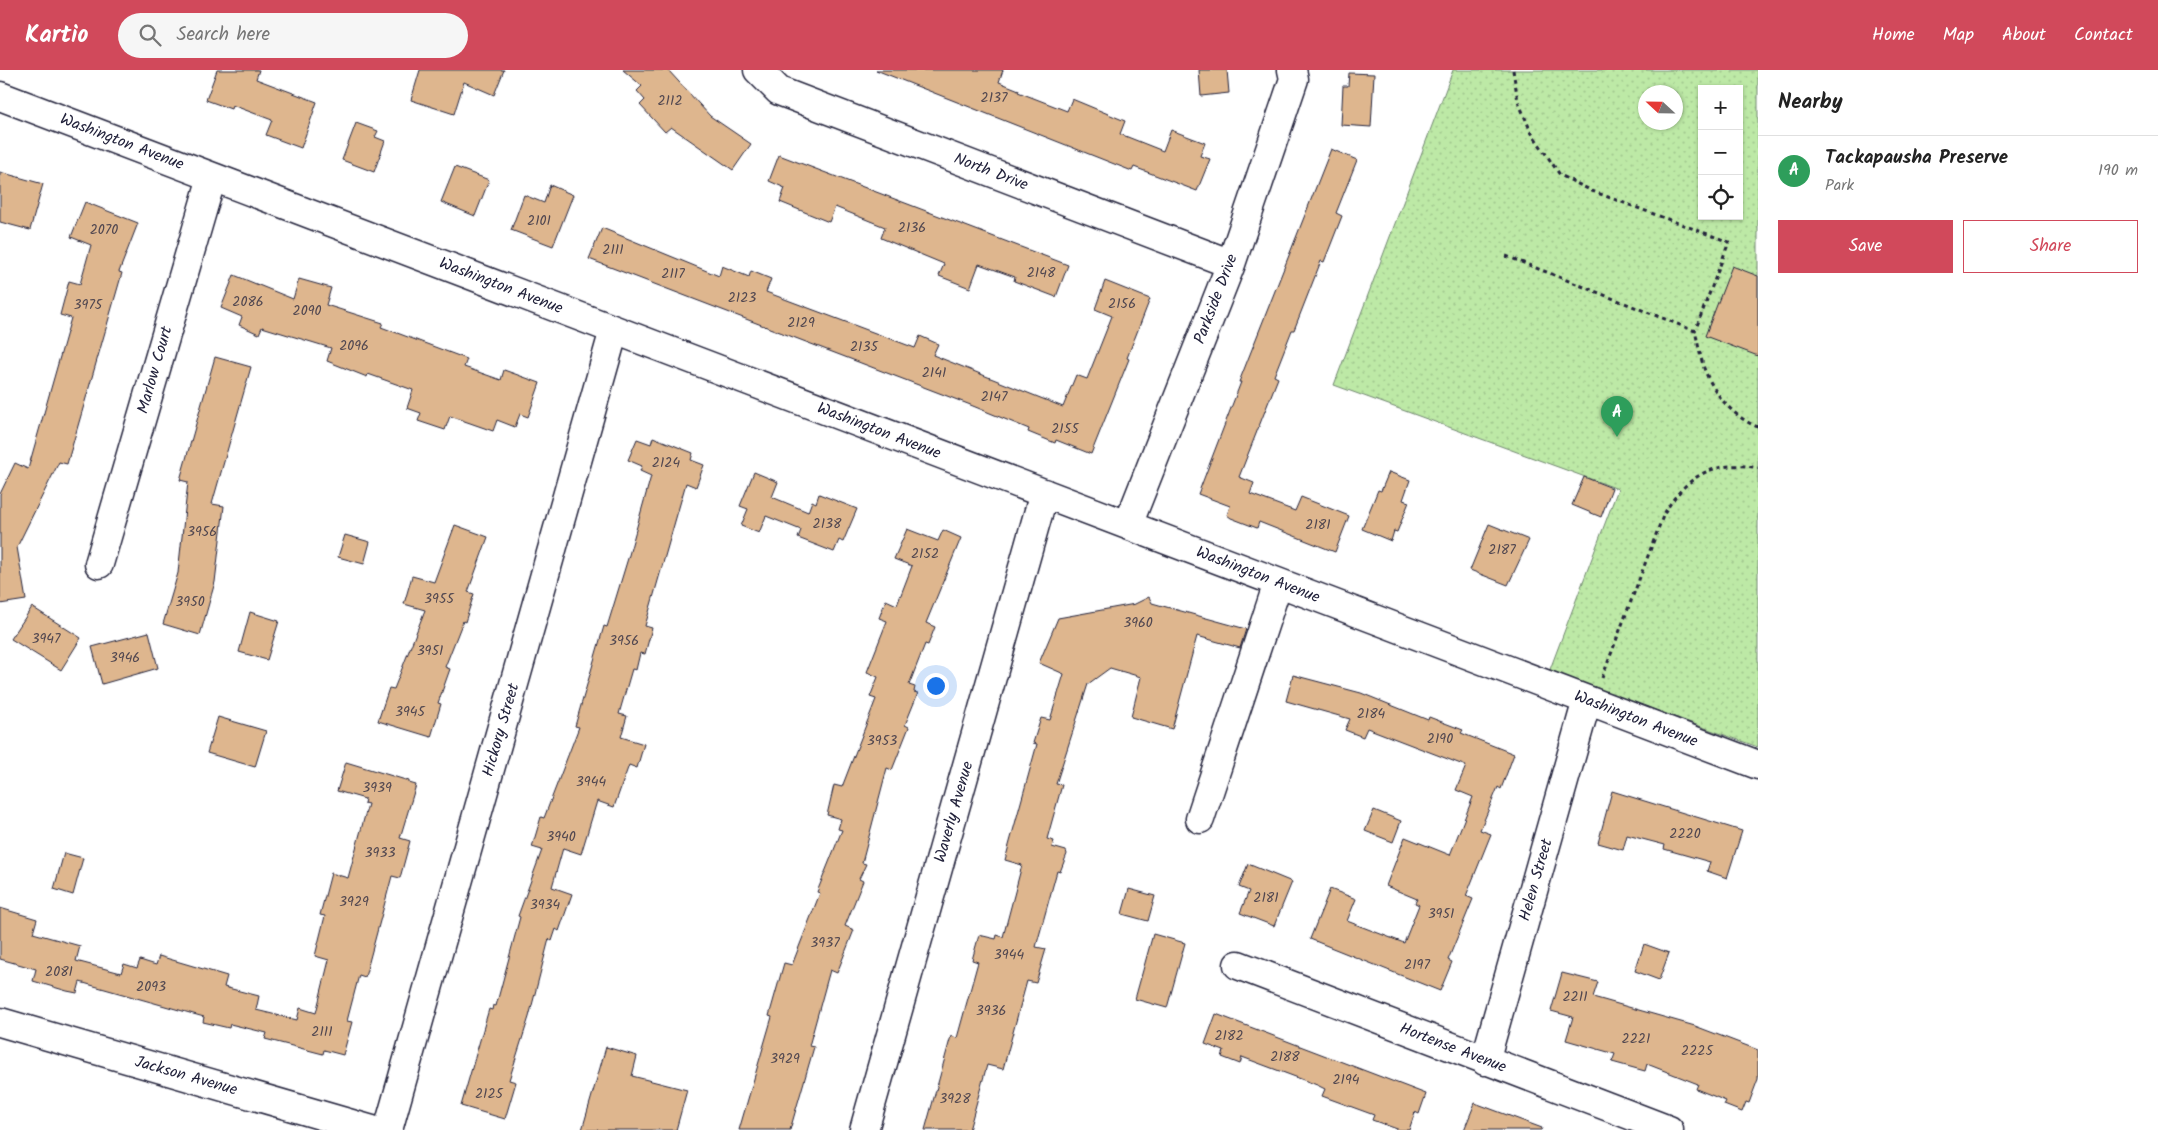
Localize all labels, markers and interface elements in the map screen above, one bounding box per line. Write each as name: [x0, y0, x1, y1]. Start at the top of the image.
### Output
search box: [118, 13, 468, 58]
text: Kartio: [25, 16, 88, 55]
text: Search here: [176, 20, 270, 50]
icon: search: [136, 21, 164, 49]
text: Home: [1872, 21, 1915, 50]
text: Map: [1943, 21, 1974, 50]
text: About: [2002, 21, 2046, 50]
text: Contact: [2074, 21, 2133, 50]
north arrow: [1638, 85, 1683, 130]
map controls: [1698, 85, 1743, 220]
button: +: [1698, 85, 1743, 130]
text: Nearby: [1778, 86, 1843, 119]
house number: 2137: [981, 87, 1008, 109]
house number: 2112: [657, 90, 683, 112]
street label: Washington Avenue: [56, 107, 188, 177]
button: −: [1698, 130, 1743, 175]
text: Tackapausha Preserve: [1825, 143, 2008, 173]
street label: North Drive: [950, 146, 1032, 198]
text: A: [1789, 158, 1799, 183]
text: 190 m: [2098, 158, 2138, 183]
text: Park: [1825, 173, 1854, 198]
button: locate: [1698, 175, 1743, 220]
house number: 2101: [527, 210, 551, 232]
house number: 2136: [898, 217, 926, 239]
house number: 2070: [90, 219, 118, 241]
button: Save: [1778, 220, 1953, 273]
button: Share: [1963, 220, 2138, 273]
house number: 2111: [602, 239, 624, 261]
street label: Parkside Drive: [1187, 250, 1245, 348]
street label: Washington Avenue: [435, 251, 567, 321]
house number: 2148: [1027, 262, 1056, 284]
house number: 2117: [661, 263, 685, 285]
house number: 2123: [728, 287, 756, 309]
house number: 2086: [232, 291, 264, 313]
house number: 2156: [1108, 293, 1136, 315]
house number: 3975: [74, 294, 104, 316]
house number: 2090: [293, 300, 321, 322]
house number: 2129: [787, 312, 815, 334]
street label: Marlow Court: [131, 323, 180, 417]
house number: 2096: [339, 335, 369, 357]
house number: 2135: [850, 336, 880, 358]
house number: 2141: [922, 362, 946, 384]
house number: 2147: [981, 386, 1008, 408]
street label: Washington Avenue: [813, 396, 945, 466]
pin: A: [1601, 396, 1633, 437]
house number: 2155: [1051, 418, 1080, 440]
house number: 2124: [652, 452, 680, 474]
house number: 2138: [813, 513, 842, 535]
house number: 2181: [1305, 514, 1331, 536]
house number: 3956: [187, 521, 217, 543]
house number: 2187: [1488, 539, 1516, 561]
street label: Washington Avenue: [1192, 540, 1324, 610]
house number: 2152: [911, 543, 939, 565]
house number: 3955: [424, 588, 455, 610]
house number: 3950: [175, 591, 205, 613]
house number: 3960: [1123, 612, 1153, 634]
house number: 3947: [32, 628, 61, 650]
house number: 3956: [609, 630, 639, 652]
house number: 3951: [417, 640, 443, 662]
house number: 3946: [110, 647, 140, 669]
your location: [923, 673, 949, 699]
street label: Hickory Street: [476, 680, 526, 780]
street label: Washington Avenue: [1570, 684, 1702, 754]
house number: 3945: [395, 701, 427, 723]
house number: 2184: [1357, 703, 1386, 725]
house number: 2190: [1427, 728, 1453, 750]
house number: 3953: [867, 730, 897, 752]
street label: Waverly Avenue: [928, 758, 980, 866]
house number: 3944: [576, 771, 606, 793]
house number: 3939: [362, 777, 392, 799]
house number: 2220: [1669, 823, 1701, 845]
house number: 3940: [546, 826, 576, 848]
street label: Helen Street: [1512, 835, 1560, 924]
house number: 3933: [365, 842, 395, 864]
house number: 2181: [1253, 887, 1279, 909]
house number: 3929: [339, 891, 369, 913]
house number: 3934: [530, 894, 561, 916]
house number: 3951: [1428, 903, 1454, 925]
house number: 3937: [810, 932, 840, 954]
house number: 3944: [994, 944, 1024, 966]
house number: 2197: [1404, 954, 1430, 976]
house number: 2081: [45, 961, 73, 983]
house number: 2093: [136, 976, 166, 998]
house number: 2211: [1562, 986, 1588, 1008]
house number: 3936: [976, 1000, 1006, 1022]
street label: Hortense Avenue: [1396, 1016, 1510, 1080]
house number: 2111: [311, 1021, 333, 1043]
house number: 2182: [1214, 1025, 1244, 1047]
house number: 2221: [1622, 1028, 1650, 1050]
house number: 2225: [1681, 1040, 1714, 1062]
house number: 2188: [1270, 1046, 1300, 1068]
house number: 3929: [770, 1048, 800, 1070]
street label: Jackson Avenue: [132, 1049, 240, 1103]
house number: 2194: [1332, 1069, 1360, 1091]
house number: 2125: [475, 1083, 505, 1105]
house number: 3928: [939, 1088, 971, 1110]

